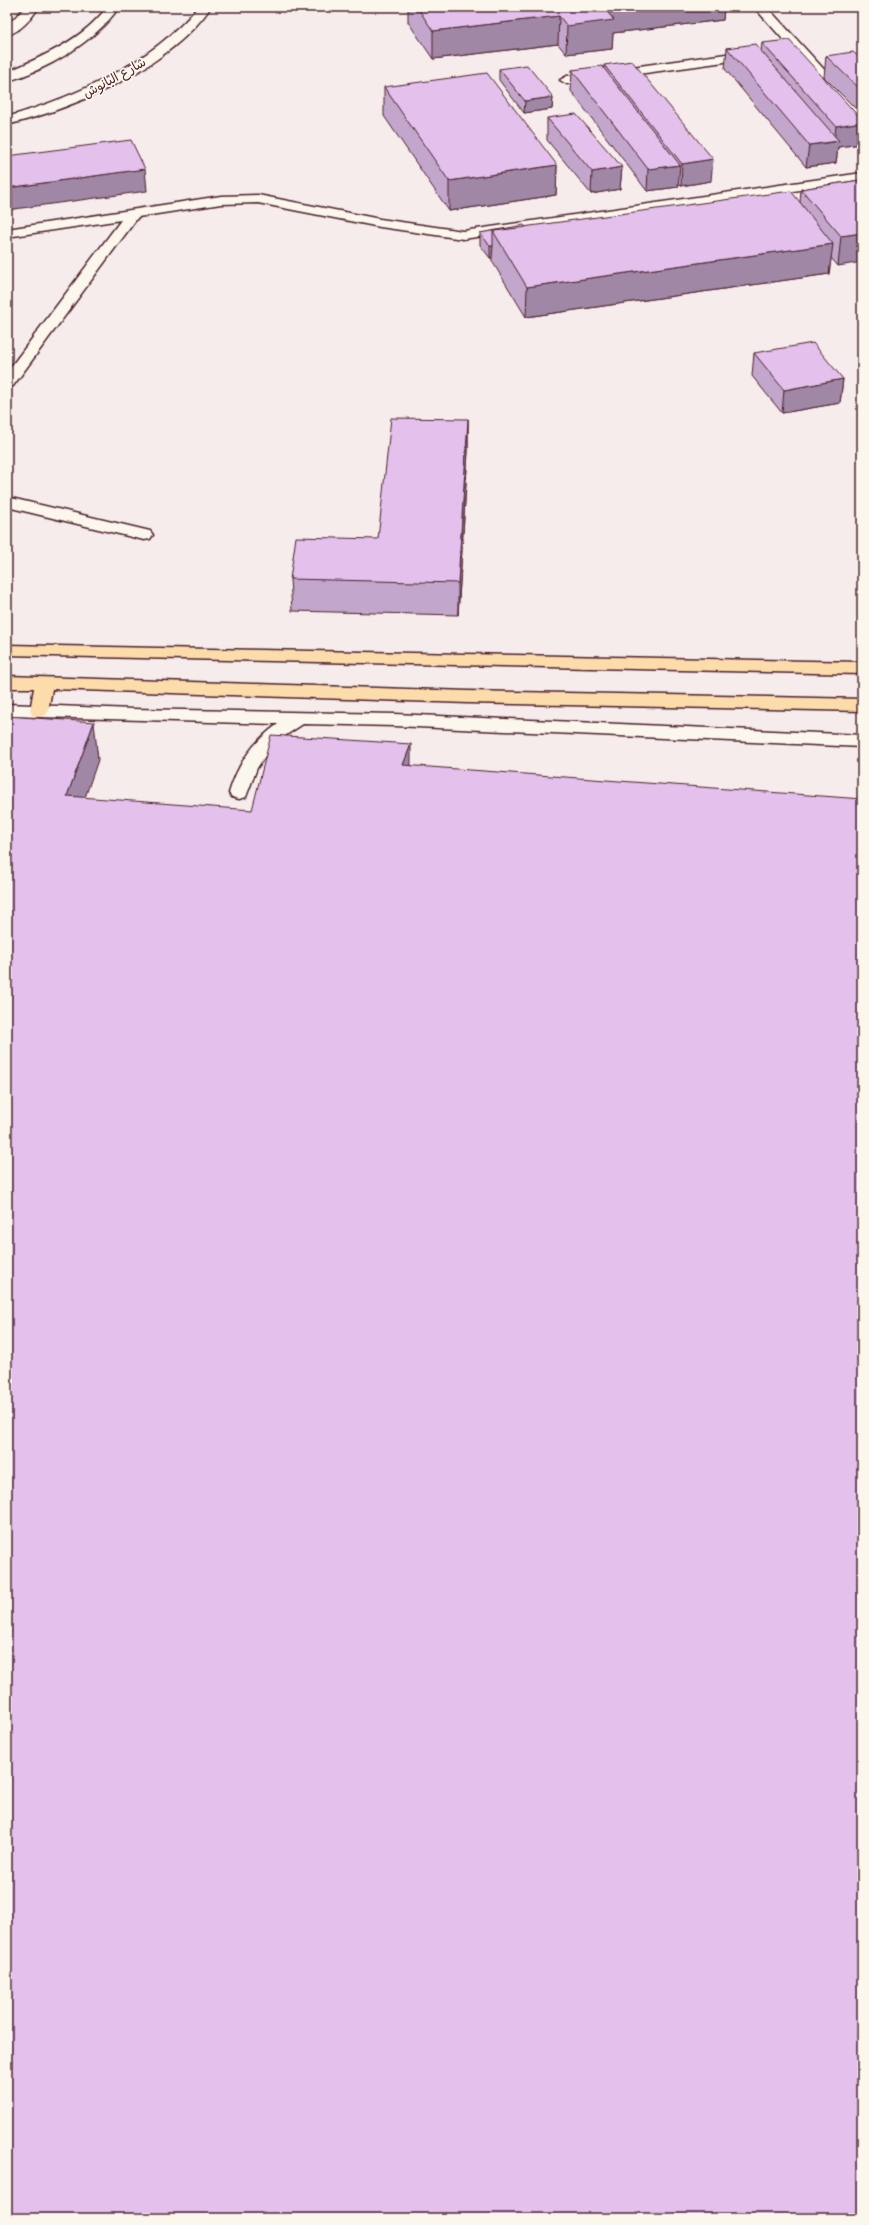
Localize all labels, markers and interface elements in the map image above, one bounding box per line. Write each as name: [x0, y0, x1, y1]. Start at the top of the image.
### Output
street label: شارع البانوش: [79, 52, 149, 103]

